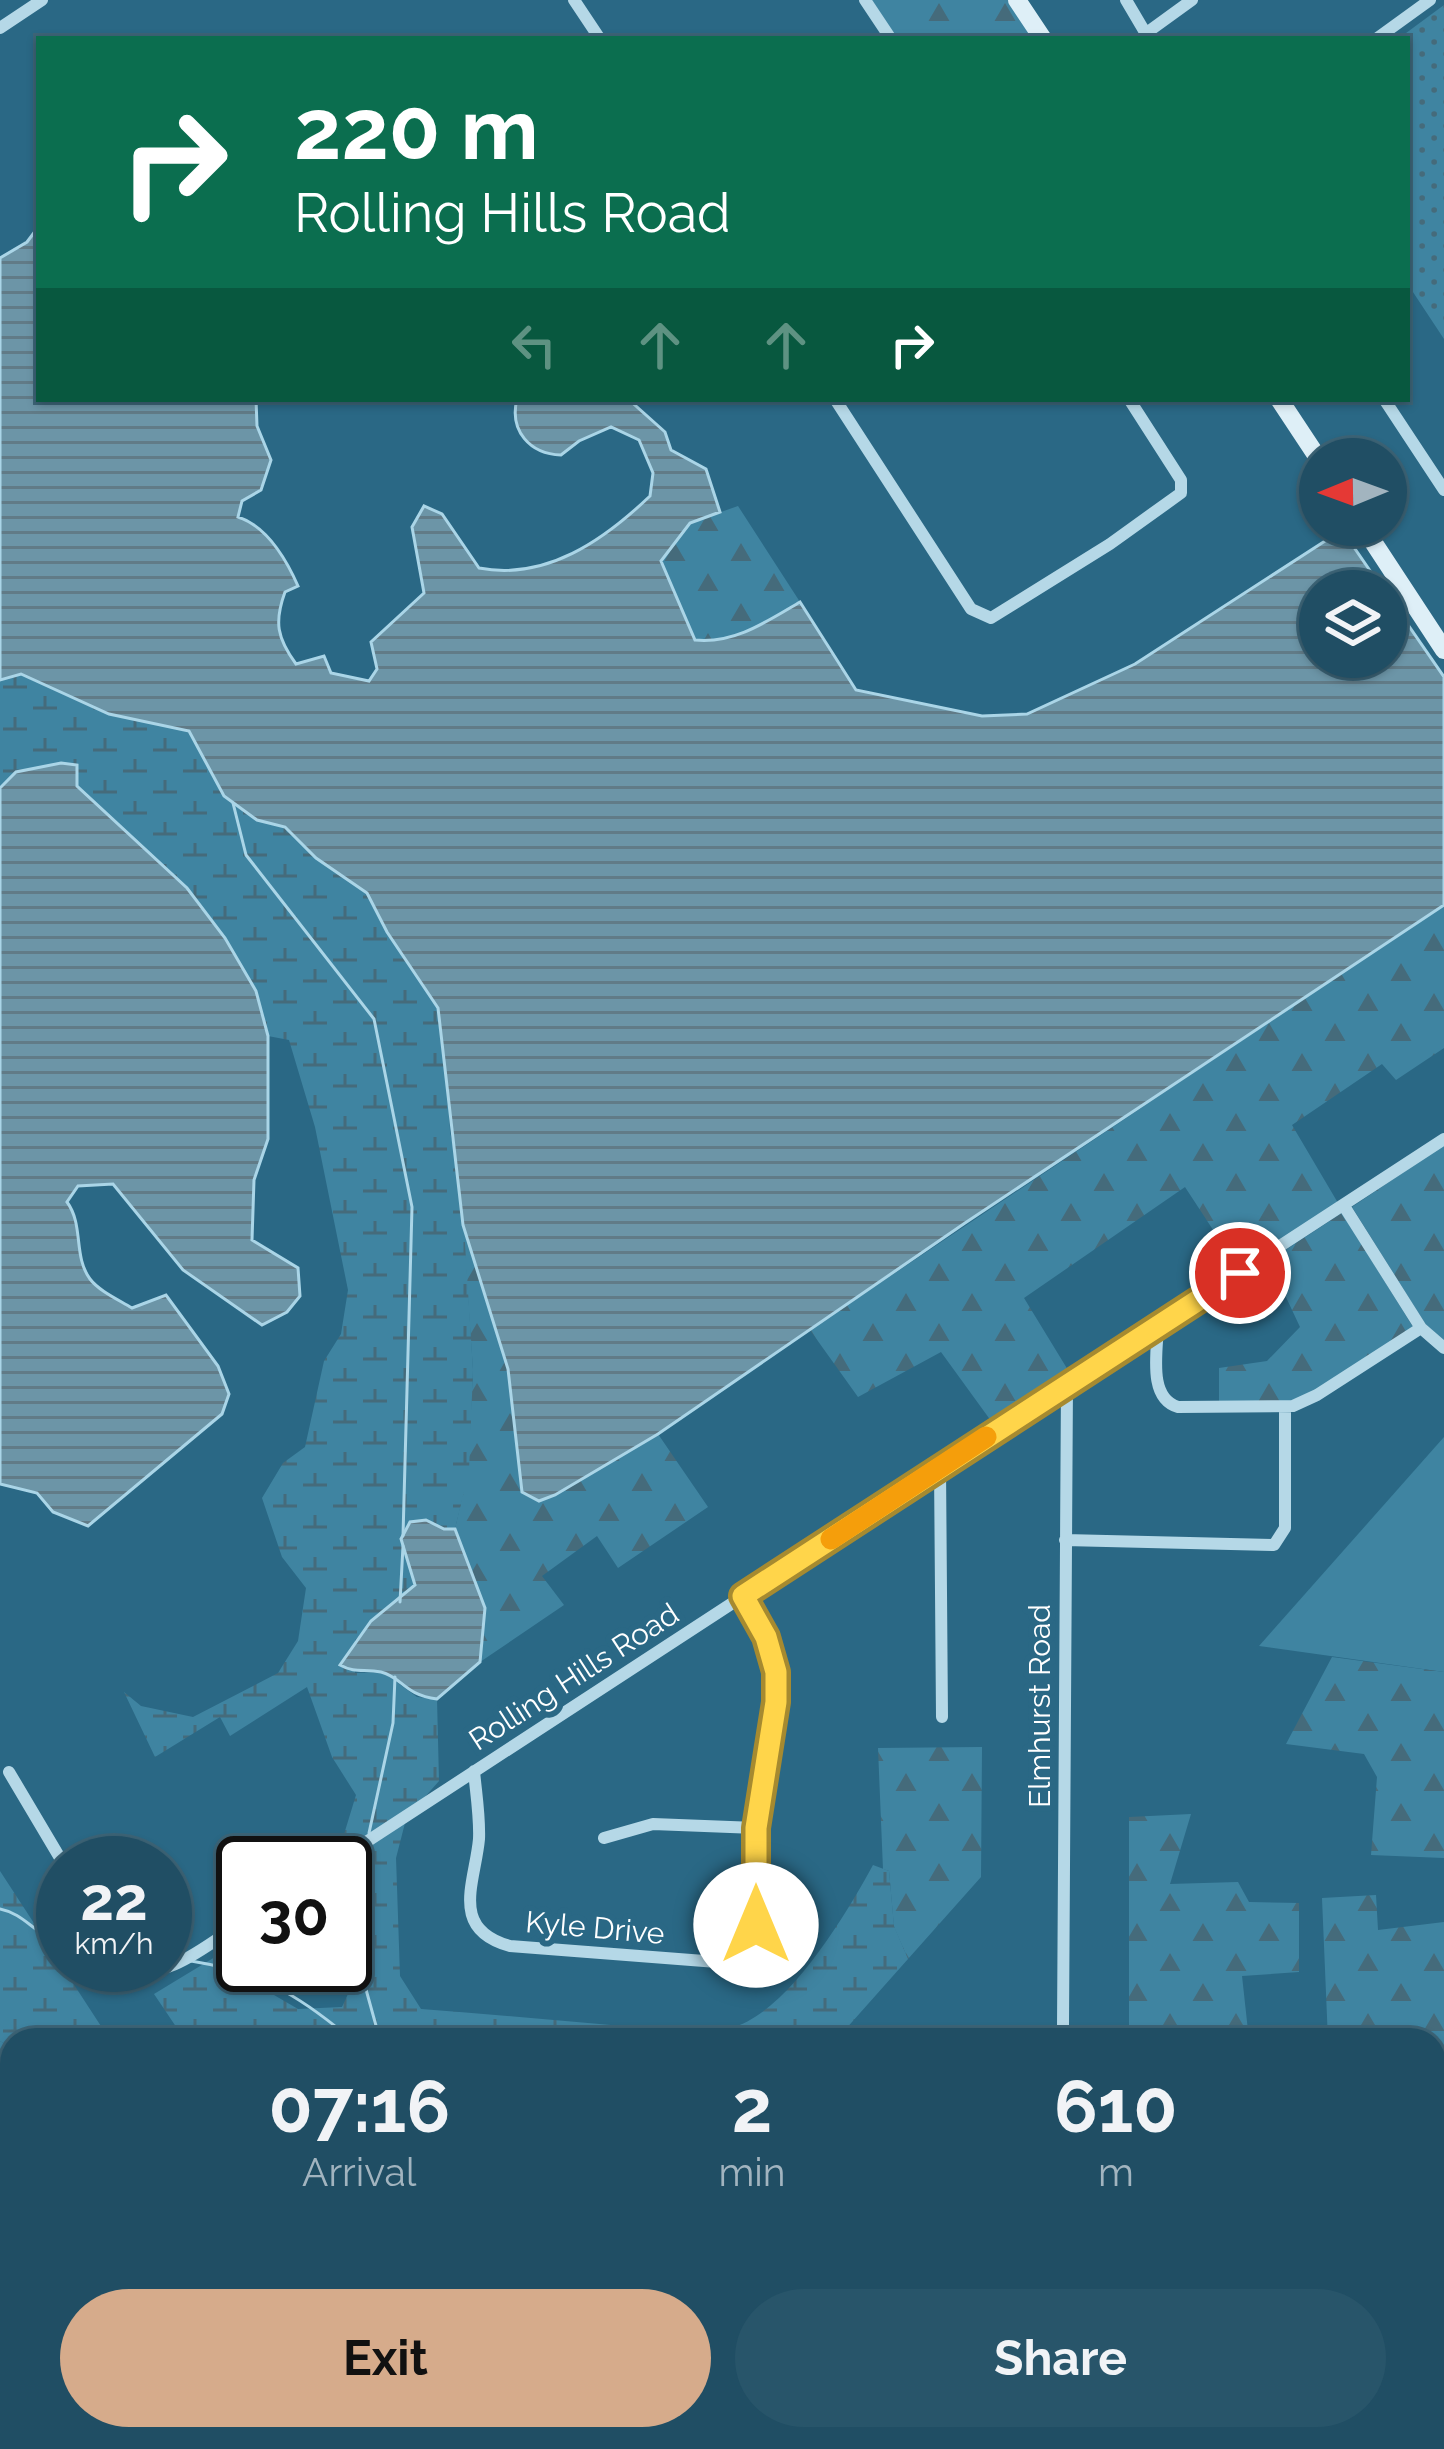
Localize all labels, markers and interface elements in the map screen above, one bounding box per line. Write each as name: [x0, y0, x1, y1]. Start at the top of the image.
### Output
text: 220 m: [294, 80, 539, 179]
icon: right: [96, 84, 252, 240]
text: Rolling Hills Road: [294, 181, 731, 245]
icon: left: [501, 312, 567, 378]
icon: ahead: [627, 312, 693, 378]
icon: ahead: [753, 312, 819, 378]
icon: right: [879, 312, 945, 378]
north arrow: [1299, 438, 1407, 546]
map controls: [1299, 438, 1407, 678]
button: layers: [1299, 570, 1407, 678]
pin: [1189, 1222, 1291, 1324]
icon: arrive: [1207, 1240, 1273, 1306]
street label: Rolling Hills Road: [462, 1596, 685, 1757]
street label: Elmhurst Road: [1022, 1604, 1057, 1808]
speed limit sign: 30: [216, 1836, 372, 1992]
position arrow: [693, 1862, 819, 1988]
text: 22: [80, 1864, 148, 1934]
street label: Kyle Drive: [524, 1904, 666, 1951]
text: km/h: [74, 1926, 154, 1961]
text: 07:16: [268, 2064, 450, 2149]
text: 2: [732, 2064, 772, 2149]
text: 610: [1054, 2064, 1178, 2149]
text: Arrival: [302, 2149, 416, 2195]
text: min: [719, 2149, 786, 2195]
text: m: [1098, 2149, 1134, 2195]
button: Exit: [60, 2289, 711, 2427]
button: Share: [735, 2289, 1386, 2427]

